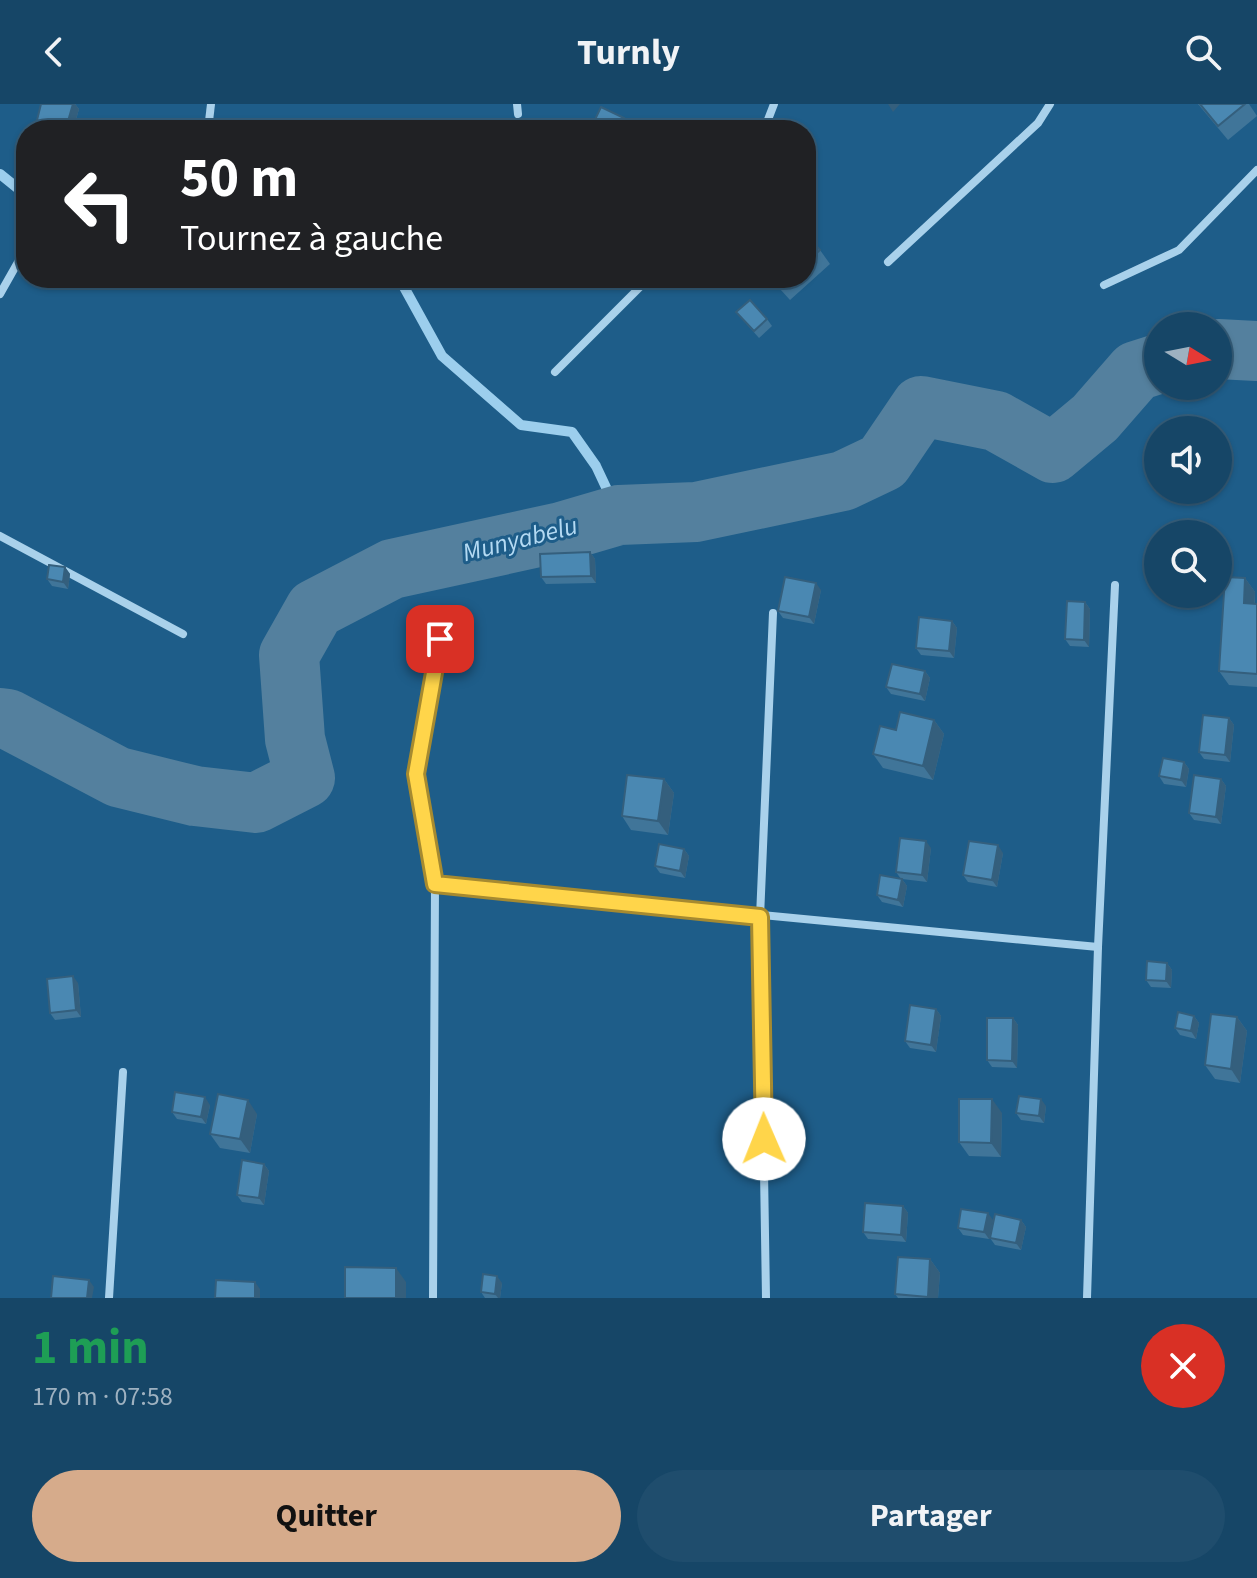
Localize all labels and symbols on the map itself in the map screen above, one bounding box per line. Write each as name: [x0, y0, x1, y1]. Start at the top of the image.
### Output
north arrow: [1144, 312, 1232, 400]
water label: Munyabelu: [459, 507, 581, 571]
pin: [406, 605, 474, 673]
position arrow: [722, 1097, 806, 1181]

